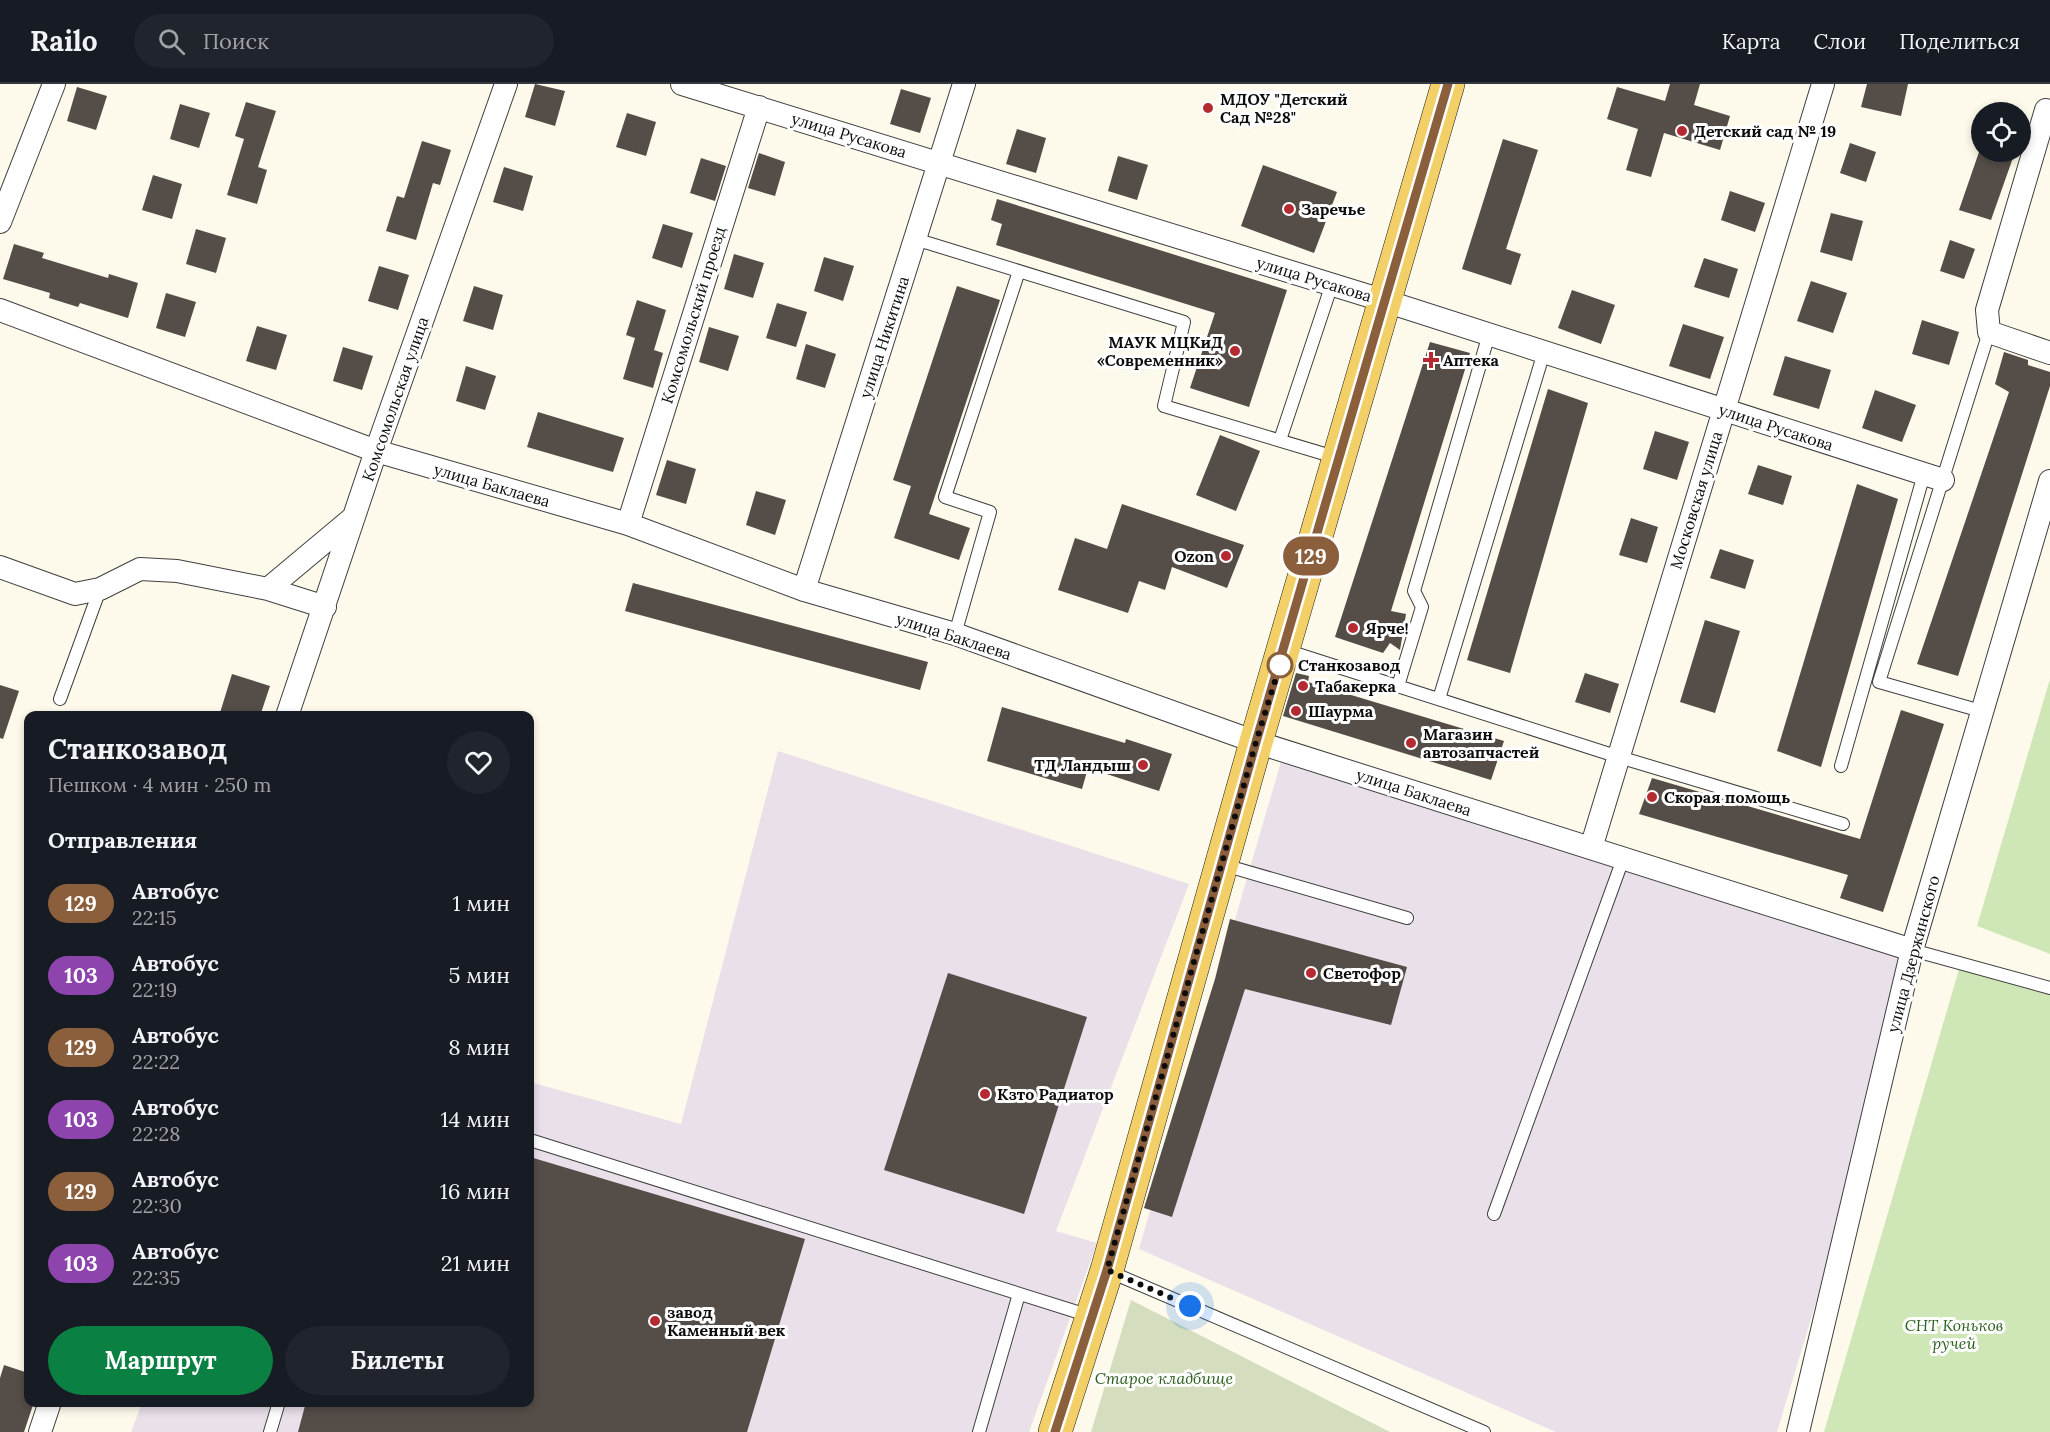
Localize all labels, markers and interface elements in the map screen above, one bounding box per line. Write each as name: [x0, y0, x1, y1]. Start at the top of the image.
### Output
search box: [134, 14, 554, 68]
text: Railo: [30, 23, 98, 59]
icon: search: [155, 25, 188, 58]
text: Поиск: [203, 27, 269, 55]
text: Карта: [1722, 28, 1781, 55]
text: Слои: [1814, 28, 1866, 55]
text: Поделиться: [1899, 28, 2020, 55]
place label: МДОУ "Детский Сад №28": [1220, 89, 1348, 127]
marker: МДОУ "Детский Сад №28": [1201, 101, 1215, 115]
map controls: [1971, 102, 2031, 162]
button: locate: [1971, 102, 2031, 162]
street label: улица Русакова: [789, 108, 909, 162]
place label: Детский сад № 19: [1694, 121, 1836, 141]
marker: Детский сад № 19: [1675, 124, 1689, 138]
place label: Заречье: [1301, 199, 1366, 219]
marker: Заречье: [1282, 202, 1296, 216]
street label: Комсомольский проезд: [657, 224, 730, 406]
street label: улица Русакова: [1254, 252, 1374, 306]
street label: улица Никитина: [855, 273, 913, 401]
street label: Комсомольская улица: [357, 314, 433, 484]
place label: МАУК МЦКиД «Современник»: [1097, 332, 1223, 370]
marker: МАУК МЦКиД «Современник»: [1228, 344, 1242, 358]
place label: Аптека: [1443, 350, 1500, 370]
marker: Аптека: [1424, 353, 1438, 367]
street label: улица Русакова: [1716, 399, 1836, 455]
street label: Московская улица: [1666, 429, 1726, 571]
street label: улица Баклаева: [432, 459, 552, 511]
line badge: 129: [1276, 536, 1346, 576]
text: 129: [1295, 543, 1327, 570]
place label: Ozon: [1174, 546, 1214, 566]
marker: Ozon: [1219, 549, 1233, 563]
street label: улица Баклаева: [894, 608, 1014, 664]
place label: Ярче!: [1365, 618, 1409, 638]
marker: Ярче!: [1346, 621, 1360, 635]
marker: Станкозавод: [1267, 652, 1293, 678]
place label: Станкозавод: [1298, 655, 1401, 675]
place label: Табакерка: [1315, 676, 1396, 696]
marker: Табакерка: [1296, 679, 1310, 693]
place label: Шаурма: [1308, 701, 1374, 721]
marker: Шаурма: [1289, 704, 1303, 718]
place label: Магазин автозапчастей: [1423, 724, 1540, 762]
text: Станкозавод: [48, 731, 227, 767]
button: heart: [447, 731, 510, 794]
marker: Магазин автозапчастей: [1404, 736, 1418, 750]
place label: ТД Ландыш: [1034, 755, 1131, 775]
marker: ТД Ландыш: [1136, 758, 1150, 772]
street label: улица Баклаева: [1354, 764, 1474, 820]
text: Пешком · 4 мин · 250 m: [48, 772, 271, 797]
place label: Скорая помощь: [1664, 787, 1790, 807]
marker: Скорая помощь: [1645, 790, 1659, 804]
text: Отправления: [48, 826, 197, 854]
street label: улица Дзержинского: [1882, 873, 1944, 1035]
text: Автобус: [132, 877, 219, 905]
text: 1 мин: [452, 889, 510, 917]
text: 129: [65, 890, 97, 917]
text: 22:15: [132, 905, 177, 930]
text: Автобус: [132, 949, 219, 977]
text: 5 мин: [449, 961, 510, 989]
text: 103: [64, 962, 98, 989]
place label: Светофор: [1323, 963, 1401, 983]
marker: Светофор: [1304, 966, 1318, 980]
text: 22:19: [132, 977, 177, 1002]
text: Автобус: [132, 1021, 219, 1049]
text: 8 мин: [448, 1033, 510, 1061]
text: 129: [65, 1034, 97, 1061]
text: 22:22: [132, 1049, 180, 1074]
place label: Кзто Радиатор: [997, 1084, 1114, 1104]
marker: Кзто Радиатор: [978, 1087, 992, 1101]
text: Автобус: [132, 1093, 219, 1121]
text: 14 мин: [441, 1105, 510, 1133]
text: 103: [64, 1106, 98, 1133]
text: 22:28: [132, 1121, 180, 1146]
text: Автобус: [132, 1165, 219, 1193]
text: 16 мин: [440, 1177, 510, 1205]
text: 129: [65, 1178, 97, 1205]
text: 22:30: [132, 1193, 182, 1218]
text: Автобус: [132, 1237, 219, 1265]
text: 21 мин: [441, 1249, 510, 1277]
text: 103: [64, 1250, 98, 1277]
text: 22:35: [132, 1265, 181, 1290]
your location: [1175, 1291, 1205, 1321]
place label: завод Каменный век: [667, 1302, 786, 1340]
marker: завод Каменный век: [648, 1314, 662, 1328]
park label: СНТ Коньков ручей: [1905, 1315, 2003, 1353]
button: Маршрут: [48, 1326, 273, 1395]
button: Билеты: [285, 1326, 510, 1395]
park label: Старое кладбище: [1095, 1368, 1234, 1388]

